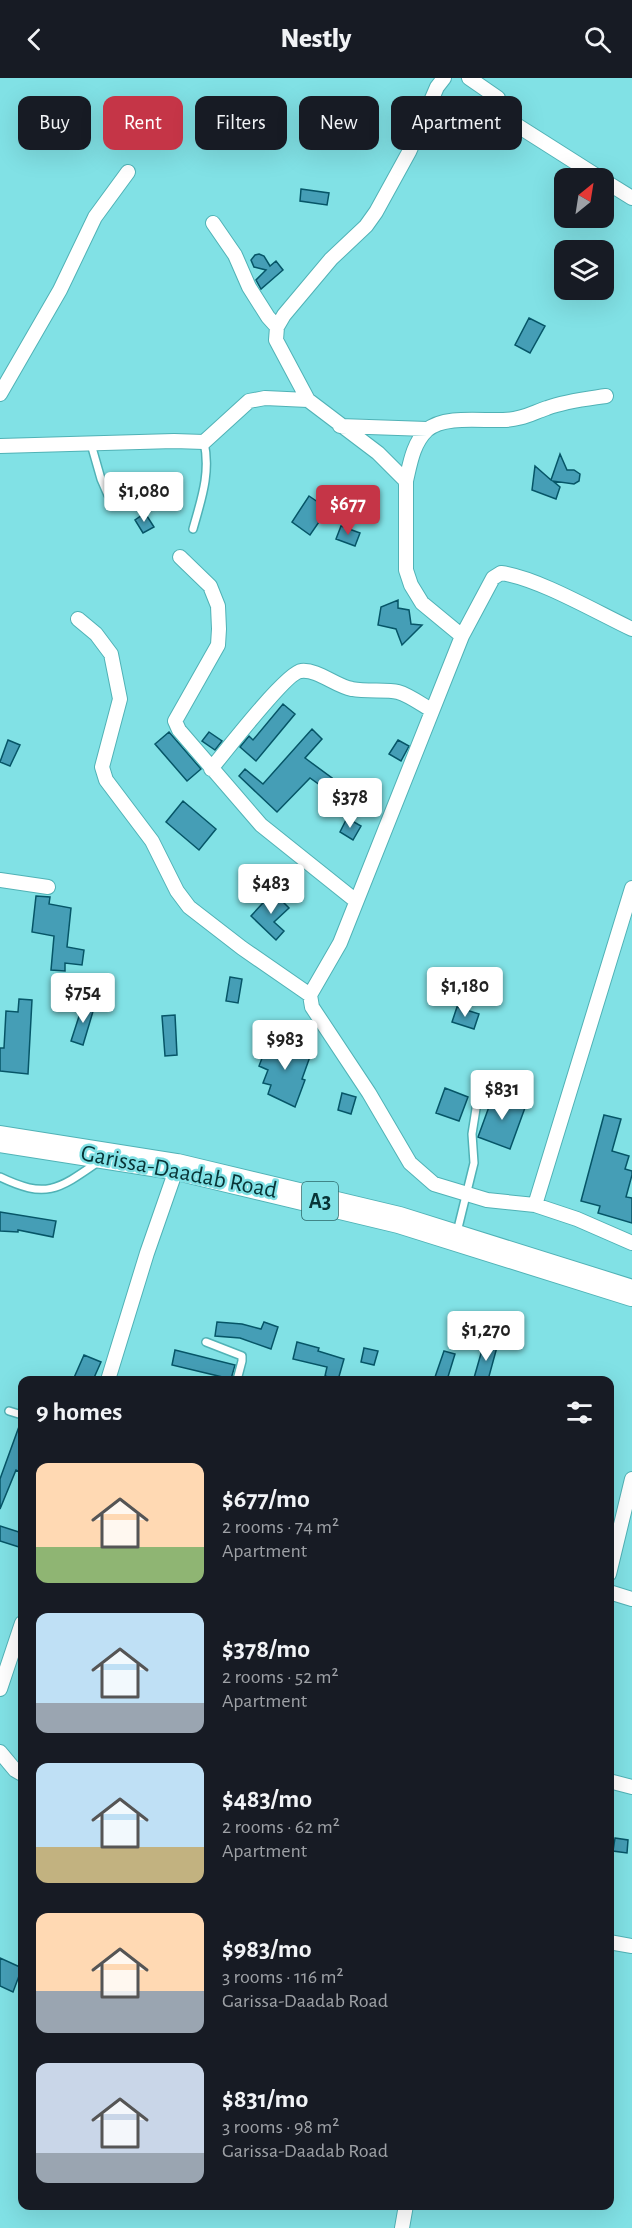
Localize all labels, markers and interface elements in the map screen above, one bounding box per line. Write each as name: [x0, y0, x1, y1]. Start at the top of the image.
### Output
icon: back: [18, 23, 51, 56]
icon: search: [581, 23, 614, 56]
text: Nestly: [281, 25, 351, 52]
chip: Buy: [18, 96, 91, 150]
chip: Rent: [103, 96, 183, 150]
chip: Filters: [195, 96, 287, 150]
chip: New: [299, 96, 379, 150]
chip: Apartment: [391, 96, 522, 150]
north arrow: [554, 168, 614, 228]
map controls: [554, 168, 614, 300]
button: layers: [554, 240, 614, 300]
pin: $1,080: [95, 472, 193, 523]
text: $1,080: [118, 481, 170, 501]
pin: $677: [312, 485, 384, 536]
text: $677: [330, 494, 366, 514]
pin: $378: [314, 778, 386, 829]
text: $378: [332, 787, 368, 807]
pin: $483: [235, 864, 307, 915]
text: $483: [252, 873, 290, 893]
pin: $1,180: [416, 967, 514, 1018]
pin: $754: [47, 973, 119, 1024]
text: $1,180: [441, 976, 489, 996]
text: $754: [65, 982, 101, 1002]
pin: $983: [249, 1020, 321, 1071]
text: $983: [266, 1029, 304, 1049]
pin: $831: [466, 1070, 538, 1121]
text: $831: [485, 1079, 519, 1099]
street label: Garissa-Daadab Road: [79, 1141, 279, 1203]
road number: A3: [302, 1182, 338, 1220]
pin: $1,270: [437, 1311, 535, 1362]
text: $1,270: [461, 1320, 511, 1340]
icon: filters: [563, 1396, 596, 1429]
text: 9 homes: [36, 1399, 122, 1425]
text: $677/mo: [222, 1486, 310, 1512]
icon: home: [84, 1487, 156, 1559]
text: 2 rooms · 74 m²: [222, 1517, 339, 1537]
text: Apartment: [222, 1541, 307, 1561]
text: $378/mo: [222, 1636, 310, 1662]
icon: home: [84, 1637, 156, 1709]
text: 2 rooms · 52 m²: [222, 1667, 339, 1687]
text: Apartment: [222, 1691, 307, 1711]
text: $483/mo: [222, 1786, 312, 1812]
icon: home: [84, 1787, 156, 1859]
text: 2 rooms · 62 m²: [222, 1817, 340, 1837]
text: Apartment: [222, 1841, 307, 1861]
text: $983/mo: [222, 1936, 312, 1962]
icon: home: [84, 1937, 156, 2009]
text: 3 rooms · 116 m²: [222, 1967, 343, 1987]
text: Garissa-Daadab Road: [222, 1991, 388, 2011]
text: $831/mo: [222, 2086, 308, 2112]
icon: home: [84, 2087, 156, 2159]
text: 3 rooms · 98 m²: [222, 2117, 339, 2137]
text: Garissa-Daadab Road: [222, 2141, 388, 2161]

